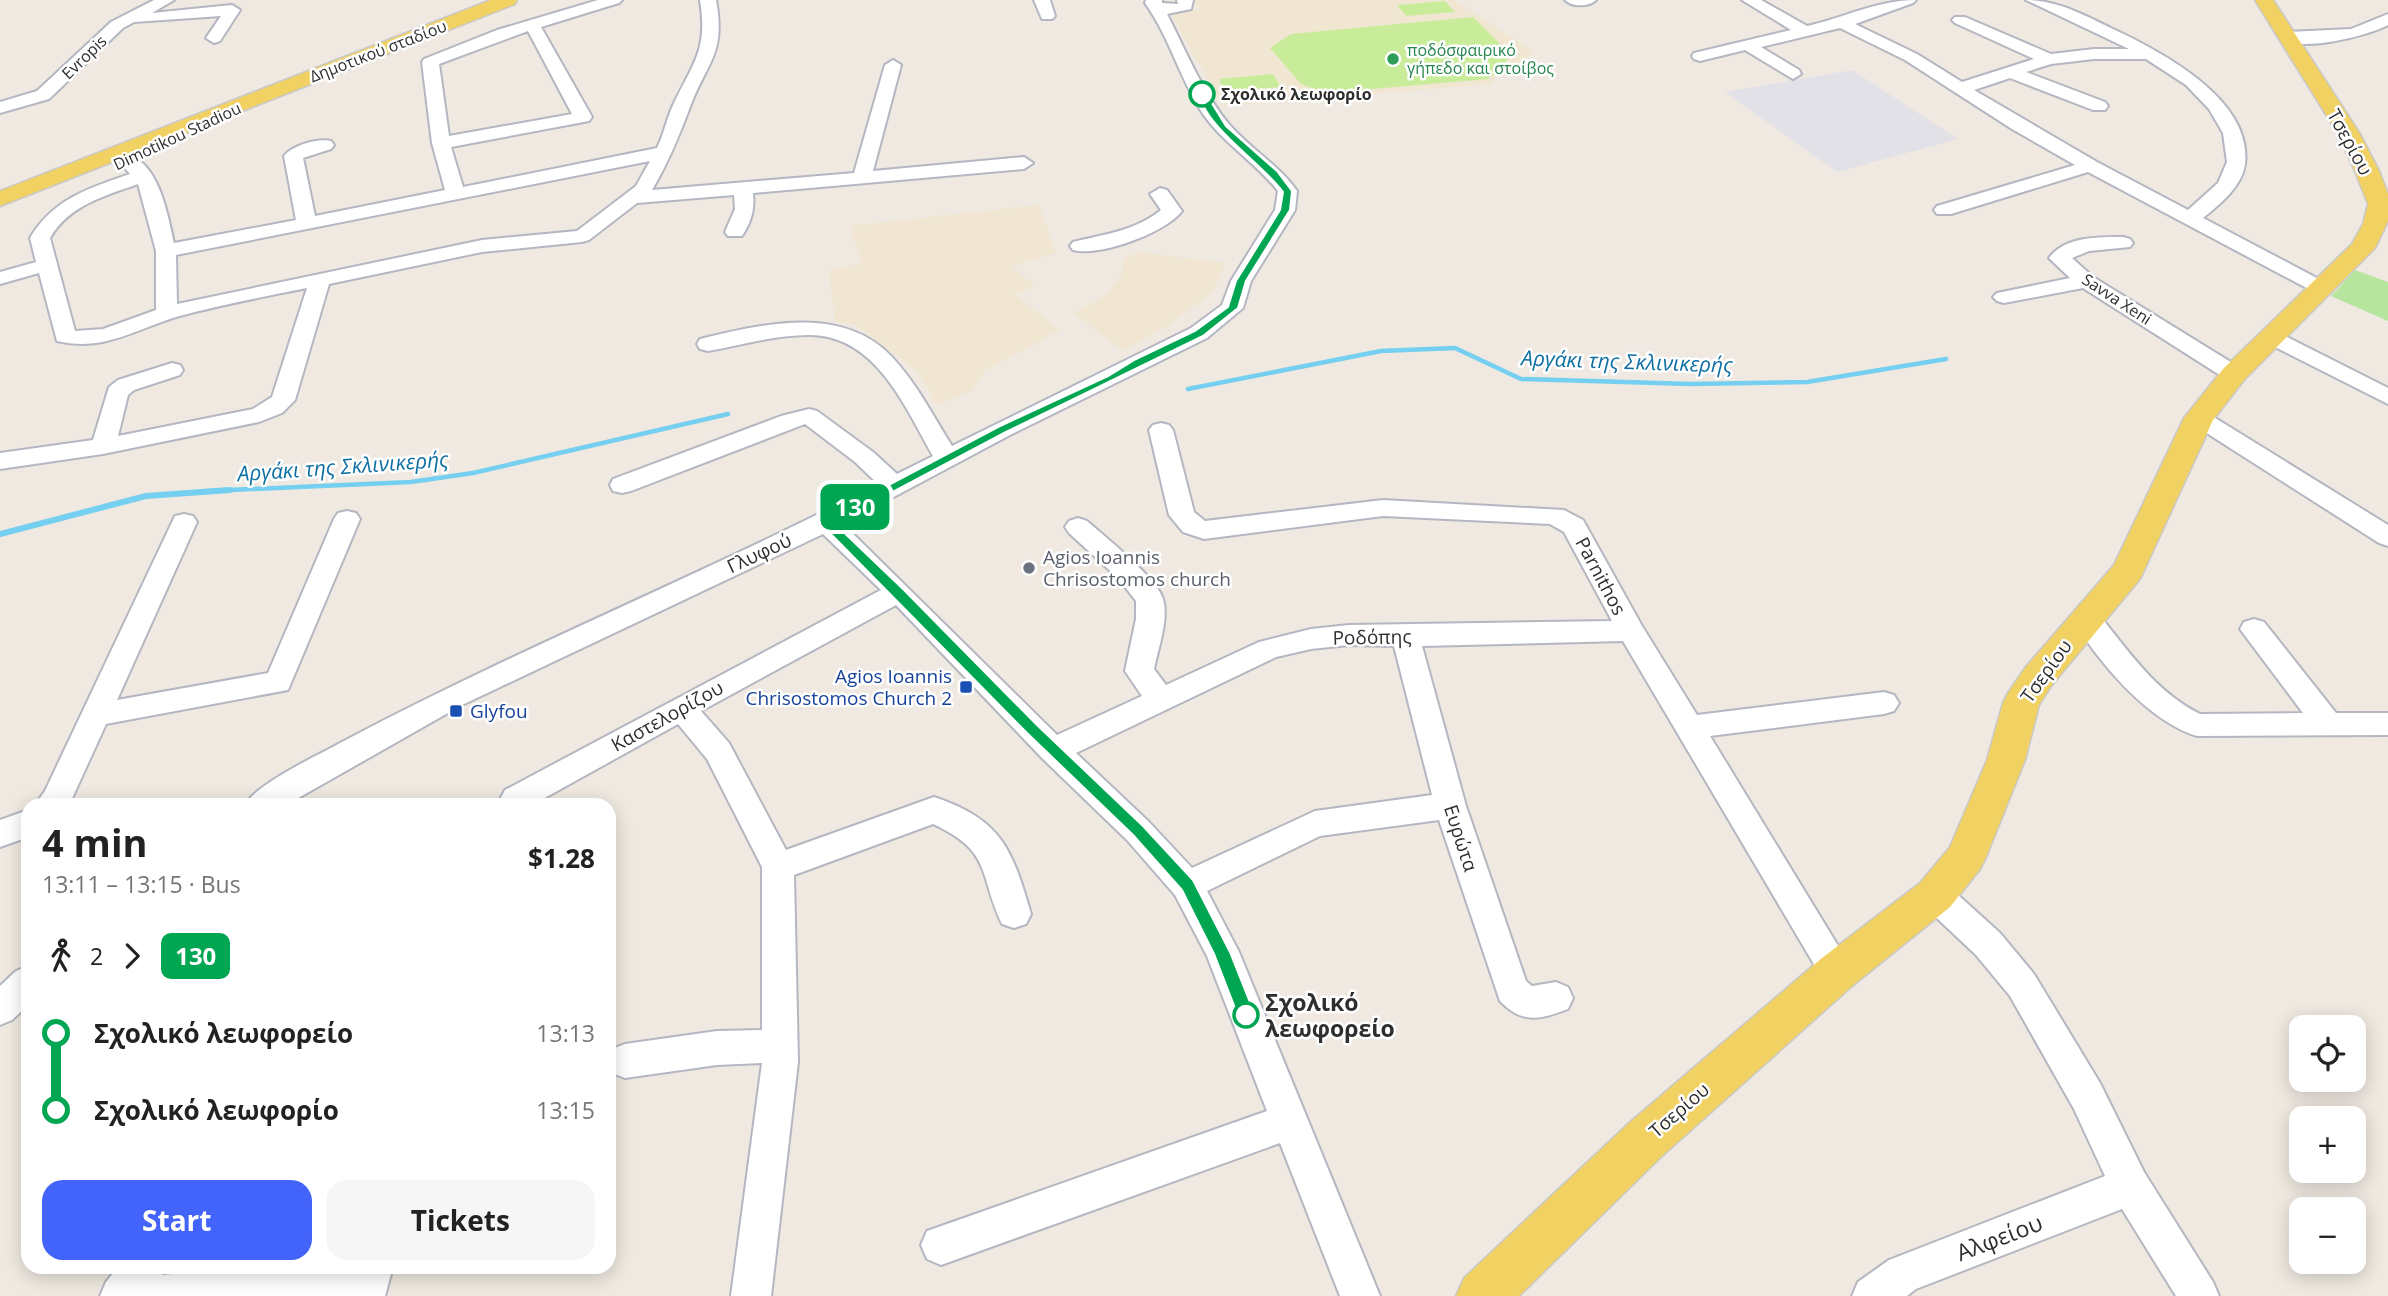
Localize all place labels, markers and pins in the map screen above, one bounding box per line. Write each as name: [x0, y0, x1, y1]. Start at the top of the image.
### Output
place label: ποδόσφαιρικό γήπεδο και στοίβος: [1407, 39, 1554, 79]
marker: ποδόσφαιρικό γήπεδο και στοίβος: [1385, 51, 1401, 67]
marker: Σχολικό λεωφορίο: [1189, 81, 1215, 107]
place label: Σχολικό λεωφορίο: [1221, 83, 1372, 105]
place label: Agios Ioannis Chrisostomos church: [1043, 544, 1231, 592]
marker: Agios Ioannis Chrisostomos church: [1021, 560, 1037, 576]
place label: Agios Ioannis Chrisostomos Church 2: [745, 663, 952, 711]
marker: Agios Ioannis Chrisostomos Church 2: [958, 679, 974, 695]
place label: Glyfou: [470, 698, 528, 724]
marker: Glyfou: [448, 703, 464, 719]
place label: Σχολικό λεωφορείο: [1265, 986, 1395, 1044]
marker: Σχολικό λεωφορείο: [1233, 1002, 1259, 1028]

